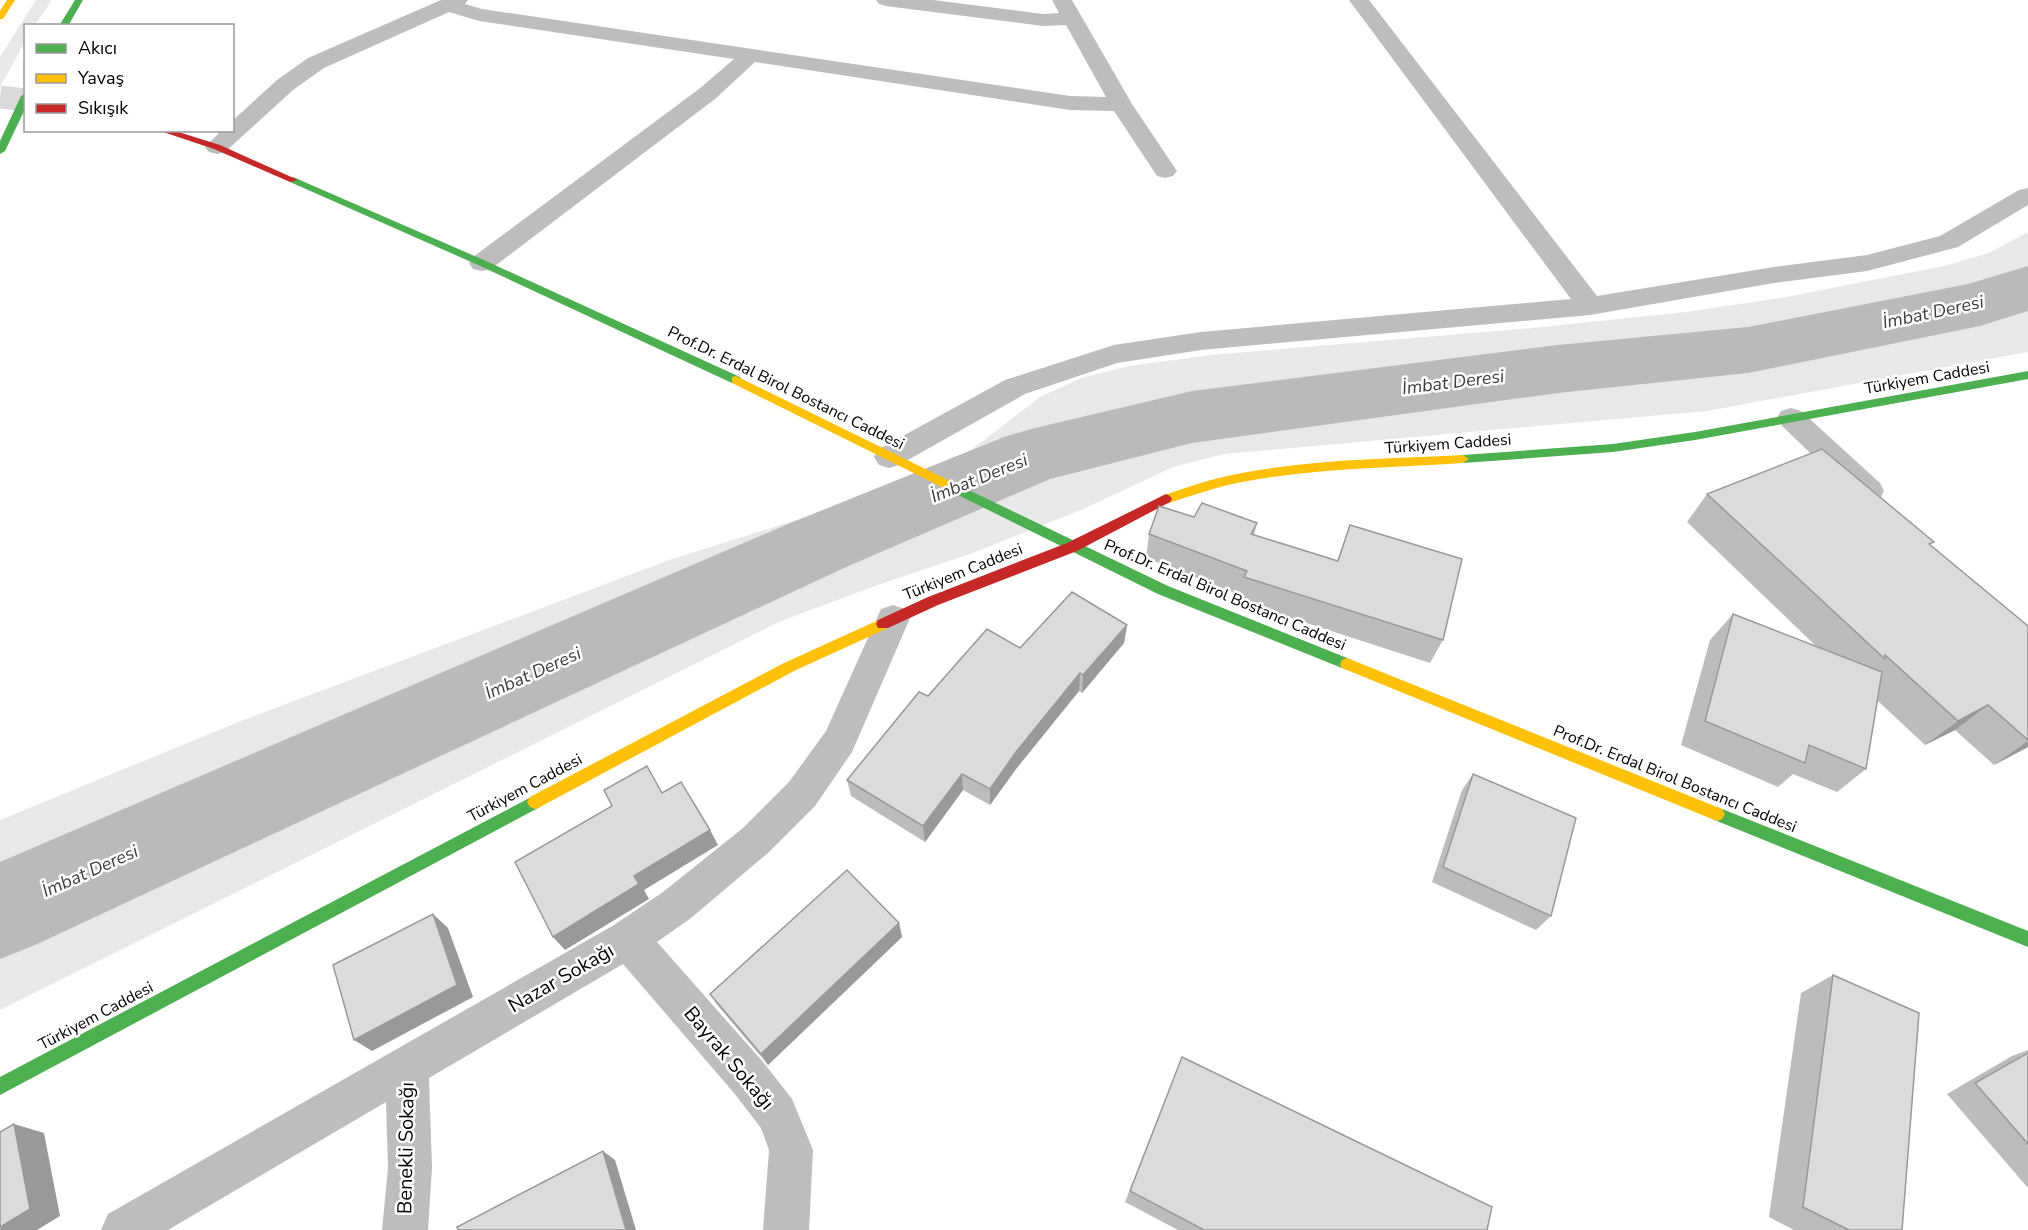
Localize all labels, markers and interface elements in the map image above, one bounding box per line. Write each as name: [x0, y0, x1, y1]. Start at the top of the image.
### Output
legend: [24, 24, 234, 132]
text: Akıcı: [78, 36, 117, 60]
text: Yavaş: [77, 66, 124, 90]
text: Sıkışık: [78, 96, 129, 120]
water label: İmbat Deresi: [1880, 289, 1987, 334]
street label: Prof.Dr. Erdal Birol Bostancı Caddesi: [664, 321, 908, 455]
street label: Türkiyem Caddesi: [1863, 356, 1991, 400]
water label: İmbat Deresi: [1401, 364, 1506, 400]
street label: Türkiyem Caddesi: [1384, 429, 1512, 459]
water label: İmbat Deresi: [927, 447, 1032, 508]
street label: Prof.Dr. Erdal Birol Bostancı Caddesi: [1101, 534, 1349, 656]
street label: Türkiyem Caddesi: [900, 538, 1026, 606]
water label: İmbat Deresi: [481, 641, 586, 705]
street label: Prof.Dr. Erdal Birol Bostancı Caddesi: [1550, 720, 1800, 838]
street label: Türkiyem Caddesi: [464, 749, 586, 827]
water label: İmbat Deresi: [38, 839, 143, 903]
street label: Nazar Sokağı: [503, 937, 619, 1019]
street label: Türkiyem Caddesi: [35, 977, 157, 1055]
street label: Bayrak Sokağı: [678, 1001, 780, 1115]
street label: Benekli Sokağı: [391, 1082, 421, 1214]

